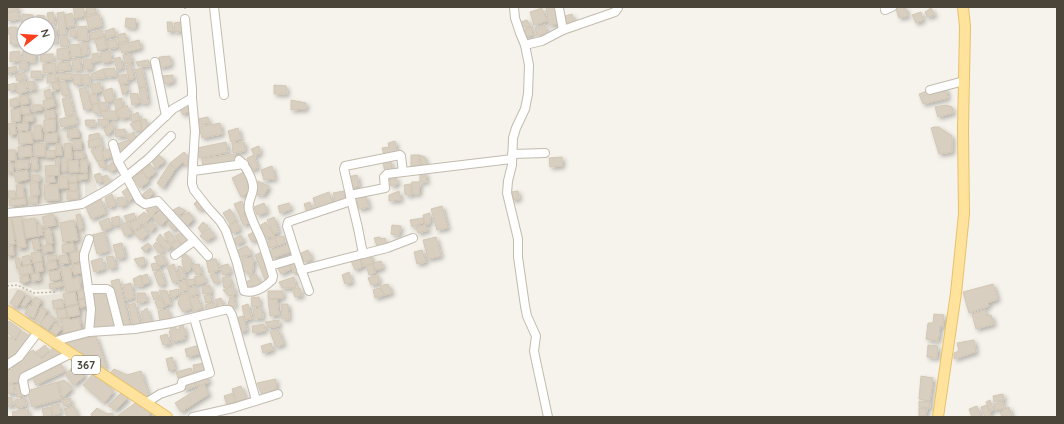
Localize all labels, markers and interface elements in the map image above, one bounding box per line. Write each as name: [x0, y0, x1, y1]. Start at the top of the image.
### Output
north arrow: [16, 16, 56, 56]
text: N: [38, 27, 53, 39]
road number: 367: [72, 356, 100, 374]

